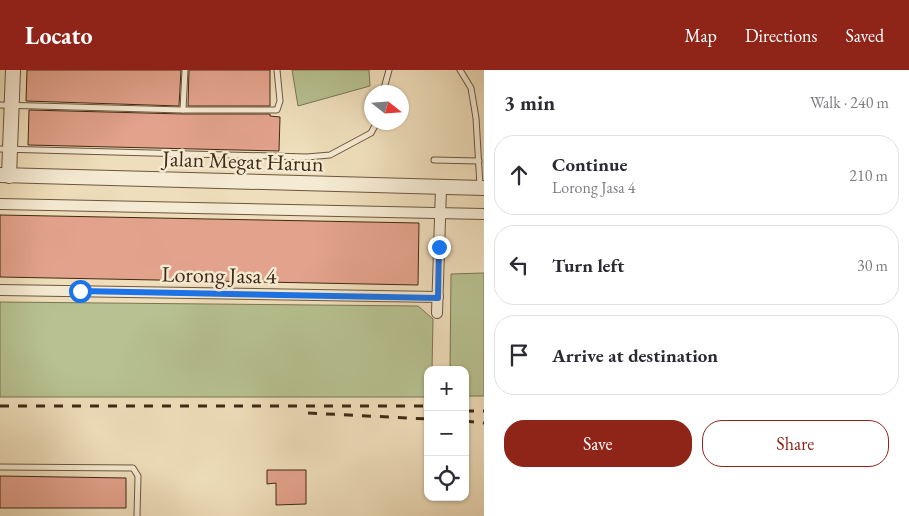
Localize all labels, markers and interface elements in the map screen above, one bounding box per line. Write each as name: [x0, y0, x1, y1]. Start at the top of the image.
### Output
text: Locato: [25, 20, 93, 51]
text: Map: [685, 24, 717, 47]
text: Directions: [745, 24, 817, 47]
text: Saved: [845, 24, 884, 47]
north arrow: [364, 85, 409, 130]
text: 3 min: [504, 89, 555, 116]
text: Walk · 240 m: [810, 92, 889, 113]
street label: Jalan Megat Harun: [160, 144, 324, 178]
text: Continue: [552, 152, 627, 177]
icon: ahead: [505, 161, 533, 189]
text: 210 m: [849, 165, 888, 186]
text: Lorong Jasa 4: [552, 177, 635, 198]
route end: [428, 236, 451, 259]
icon: left: [505, 251, 533, 279]
text: Turn left: [552, 253, 624, 278]
text: 30 m: [857, 255, 888, 276]
street label: Lorong Jasa 4: [161, 260, 277, 291]
route start: [69, 280, 92, 303]
icon: arrive: [505, 341, 533, 369]
text: Arrive at destination: [552, 343, 718, 368]
map controls: [424, 366, 469, 501]
button: +: [424, 366, 469, 411]
button: −: [424, 411, 469, 456]
button: Save: [504, 420, 692, 467]
button: Share: [702, 420, 889, 467]
button: locate: [424, 456, 469, 501]

